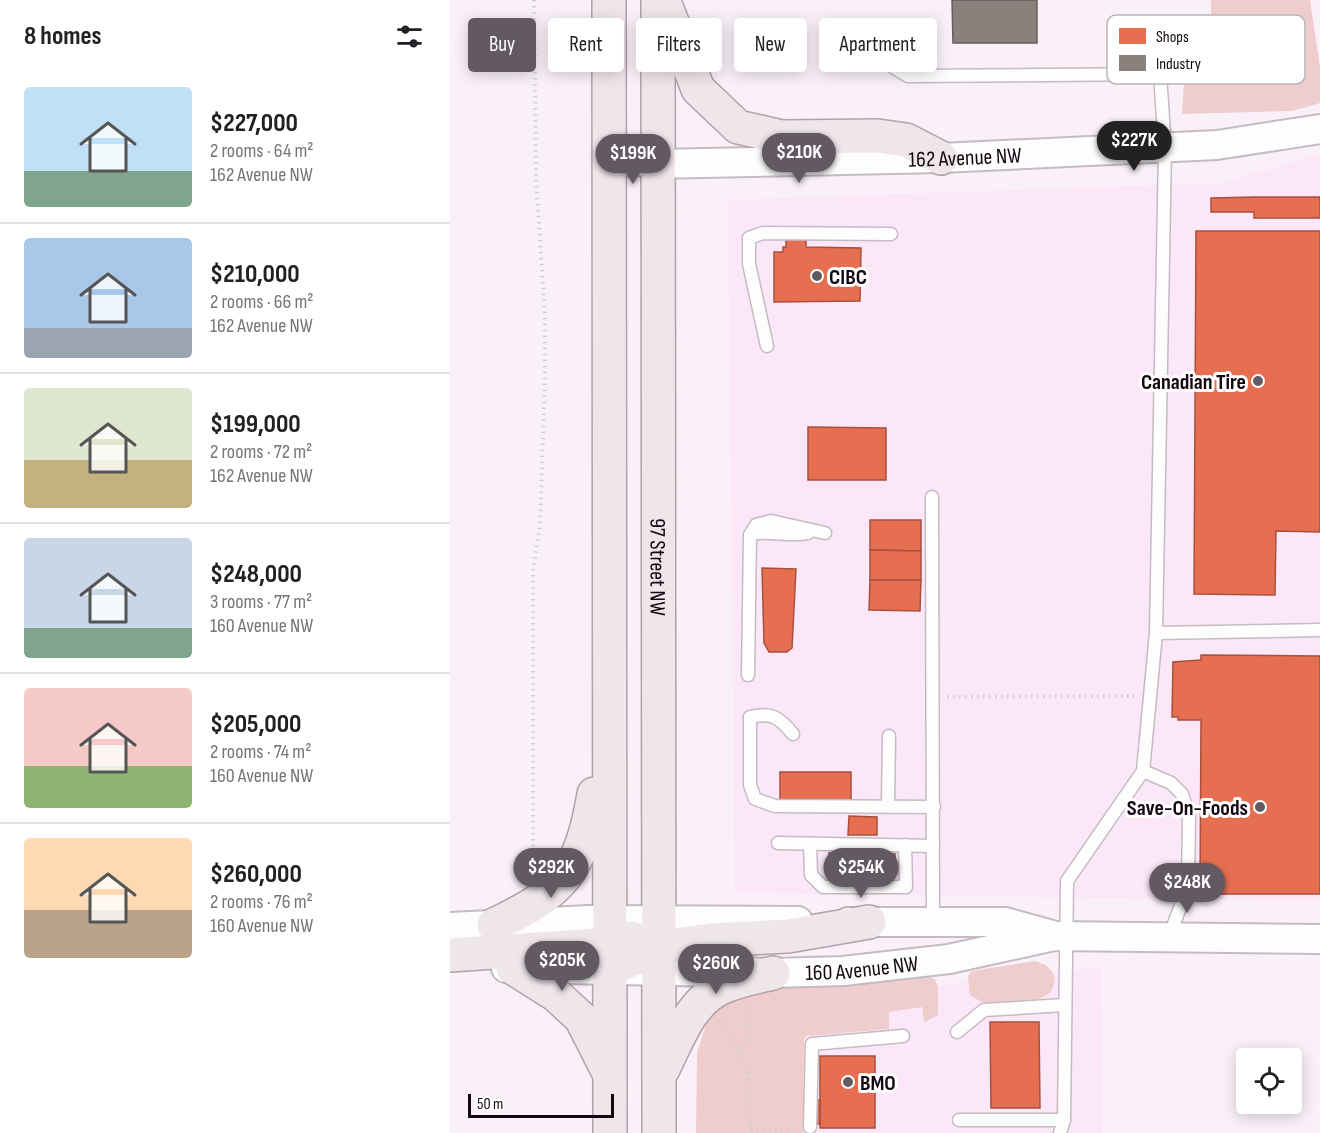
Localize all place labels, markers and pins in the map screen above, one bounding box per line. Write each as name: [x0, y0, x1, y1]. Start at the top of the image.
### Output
pin: $227K: [1092, 121, 1176, 172]
pin: $210K: [757, 133, 841, 184]
pin: $199K: [591, 134, 675, 185]
place label: CIBC: [829, 264, 867, 291]
marker: CIBC: [810, 269, 824, 283]
place label: Canadian Tire: [1141, 369, 1246, 396]
marker: Canadian Tire: [1251, 374, 1265, 388]
place label: Save-On-Foods: [1127, 795, 1248, 822]
marker: Save-On-Foods: [1253, 800, 1267, 814]
pin: $292K: [509, 848, 593, 899]
pin: $254K: [819, 848, 903, 899]
pin: $248K: [1145, 863, 1229, 914]
pin: $205K: [520, 941, 604, 992]
pin: $260K: [674, 944, 758, 995]
place label: BMO: [860, 1070, 896, 1097]
marker: BMO: [841, 1075, 855, 1089]

